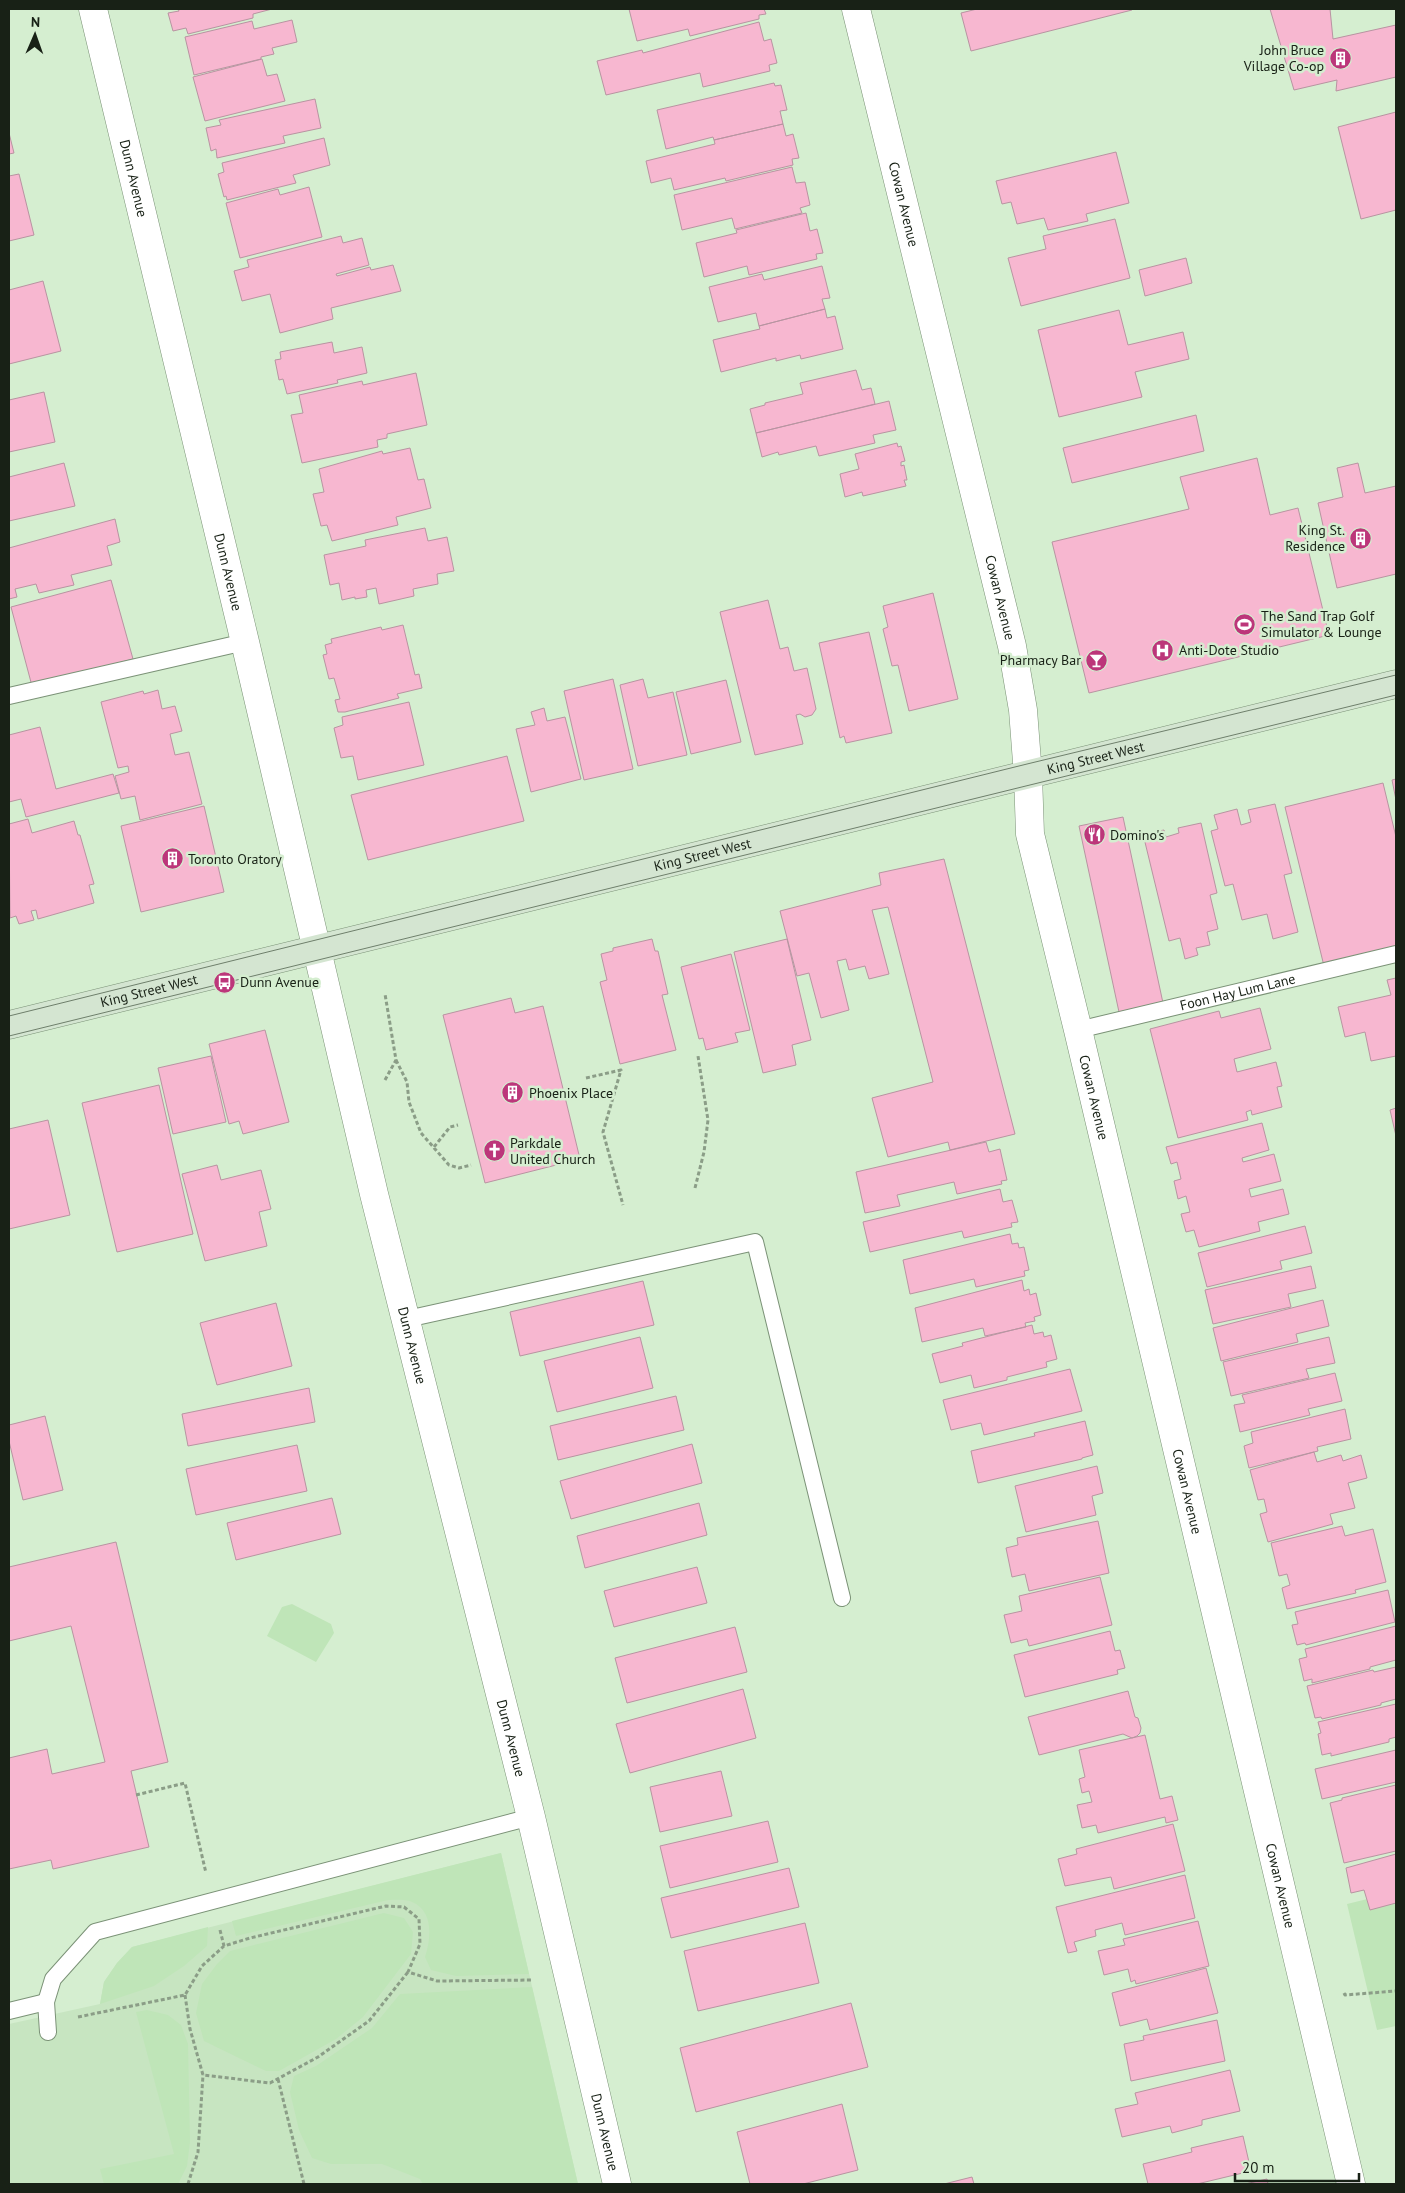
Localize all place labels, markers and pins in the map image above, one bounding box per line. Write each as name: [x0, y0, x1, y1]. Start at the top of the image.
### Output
place label: John Bruce Village Co-op: [1243, 41, 1324, 75]
building icon: John Bruce Village Co-op: [1328, 46, 1352, 70]
place label: King St. Residence: [1285, 521, 1345, 555]
building icon: King St. Residence: [1349, 526, 1373, 550]
place label: The Sand Trap Golf Simulator & Lounge: [1261, 607, 1382, 641]
sports icon: The Sand Trap Golf Simulator & Lounge: [1233, 612, 1257, 636]
hospital icon: Anti-Dote Studio: [1151, 638, 1175, 662]
place label: Anti-Dote Studio: [1179, 641, 1279, 659]
bar icon: Pharmacy Bar: [1085, 648, 1109, 672]
place label: Pharmacy Bar: [1000, 651, 1081, 669]
restaurant icon: Domino's: [1082, 823, 1106, 847]
place label: Domino's: [1110, 826, 1164, 844]
building icon: Toronto Oratory: [160, 847, 184, 871]
place label: Toronto Oratory: [188, 850, 282, 868]
bus stop icon: Dunn Avenue: [212, 970, 236, 994]
place label: Dunn Avenue: [240, 973, 319, 991]
building icon: Phoenix Place: [501, 1081, 525, 1105]
place label: Phoenix Place: [529, 1084, 613, 1102]
place label: Parkdale United Church: [510, 1134, 595, 1168]
church icon: Parkdale United Church: [482, 1139, 506, 1163]

